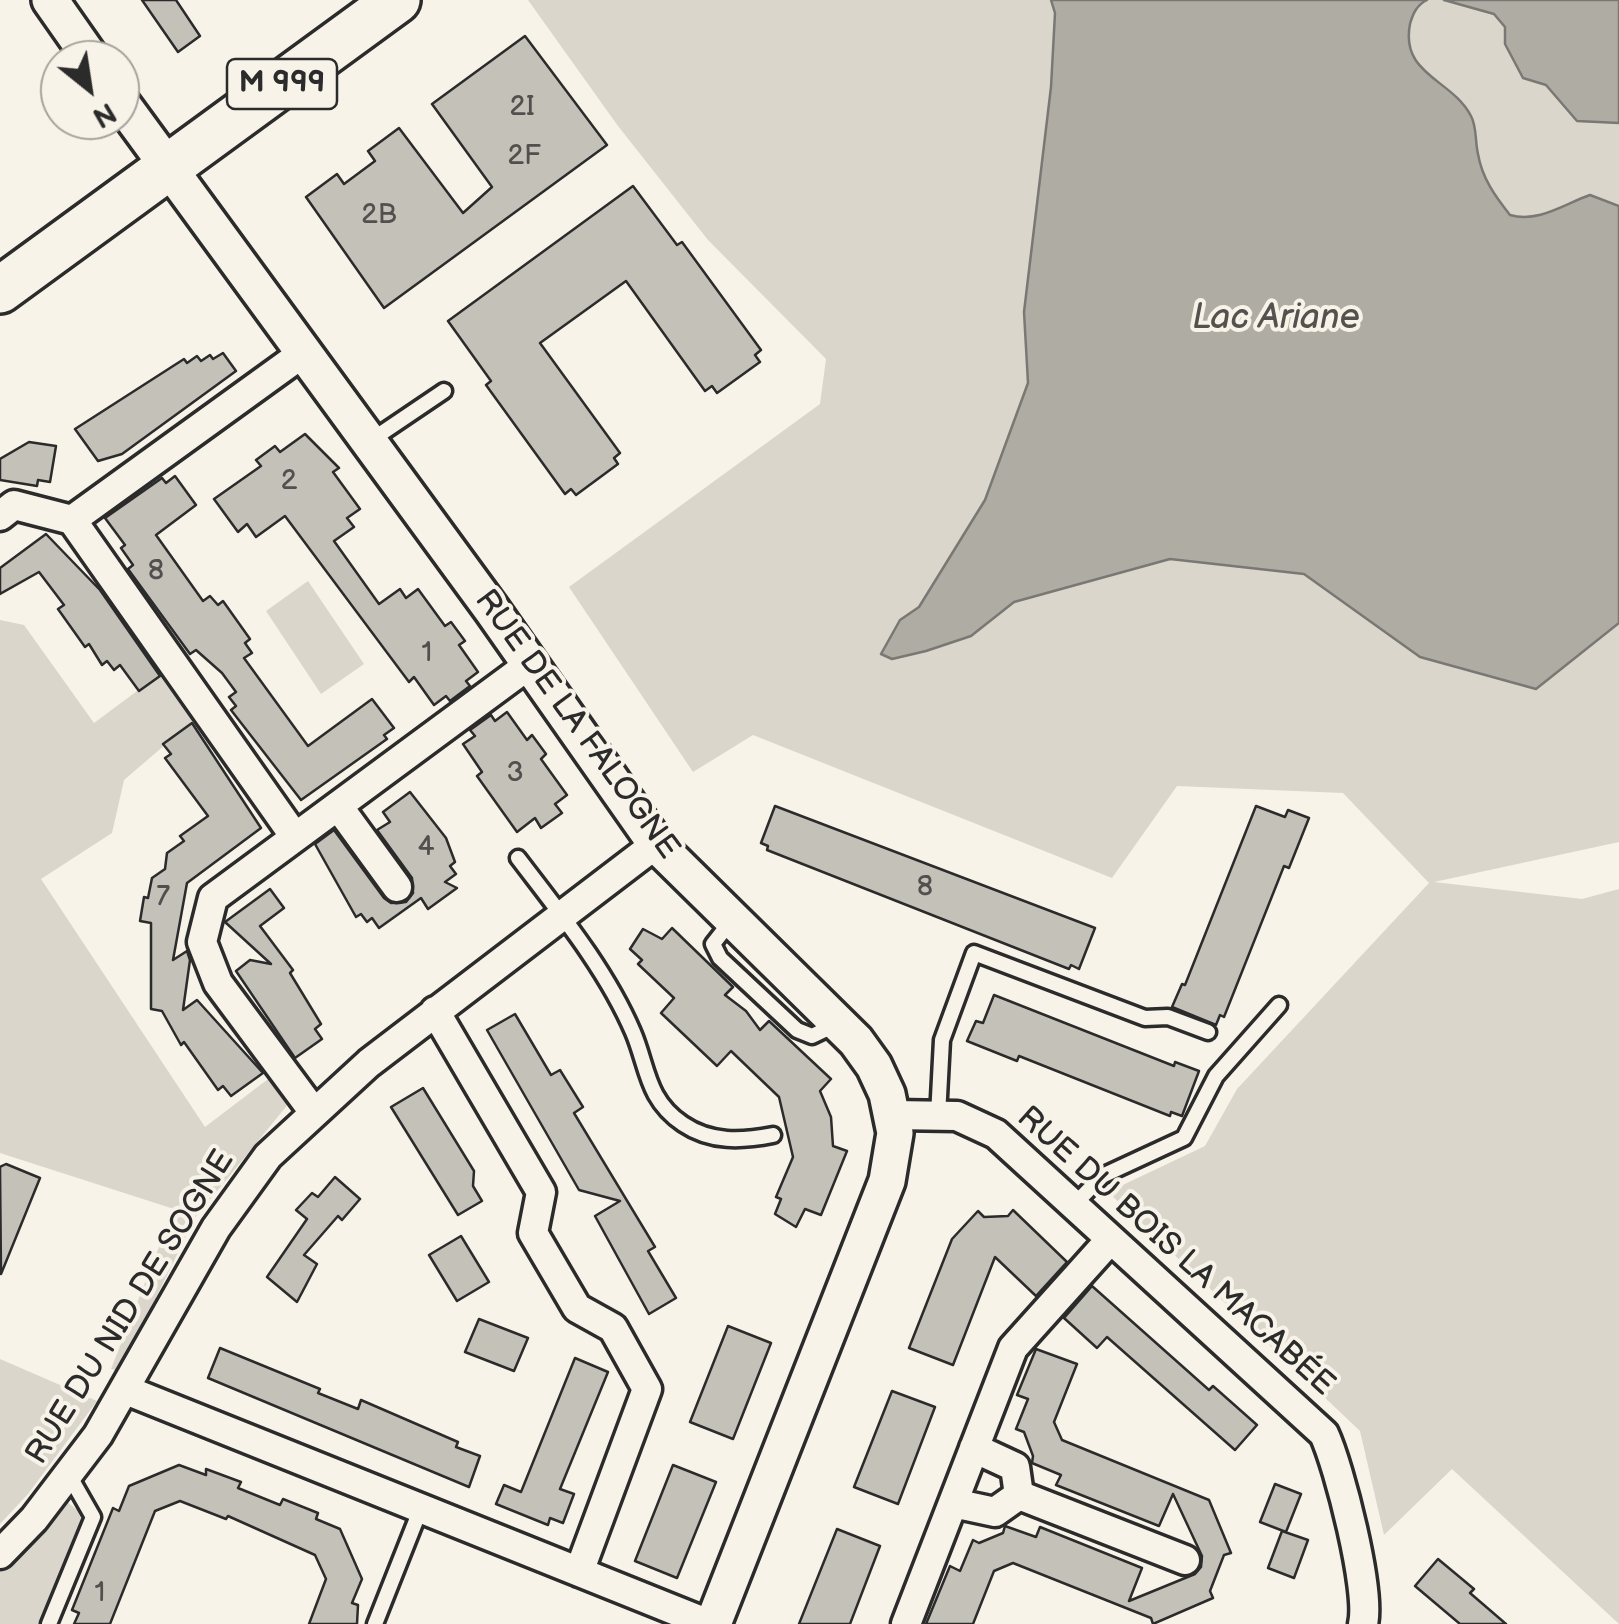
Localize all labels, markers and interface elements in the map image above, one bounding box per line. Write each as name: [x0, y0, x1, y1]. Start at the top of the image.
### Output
north arrow: [40, 40, 140, 140]
road number: M 999: [227, 59, 337, 109]
house number: 2I: [509, 91, 535, 125]
text: N: [87, 95, 122, 134]
house number: 2F: [507, 140, 541, 174]
house number: 2B: [361, 199, 397, 233]
water label: Lac Ariane: [1192, 298, 1360, 340]
house number: 2: [281, 465, 297, 499]
house number: 8: [148, 555, 164, 589]
street label: RUE DE LA FALOGNE: [465, 583, 687, 867]
house number: 1: [422, 637, 432, 671]
house number: 3: [506, 757, 524, 791]
house number: 4: [417, 831, 435, 865]
house number: 8: [917, 871, 933, 905]
house number: 7: [156, 881, 170, 915]
street label: RUE DU BOIS LA MACABÉE: [1008, 1099, 1342, 1405]
street label: RUE DU NID DE SOGNE: [19, 1144, 243, 1472]
house number: 1: [95, 1577, 105, 1611]

